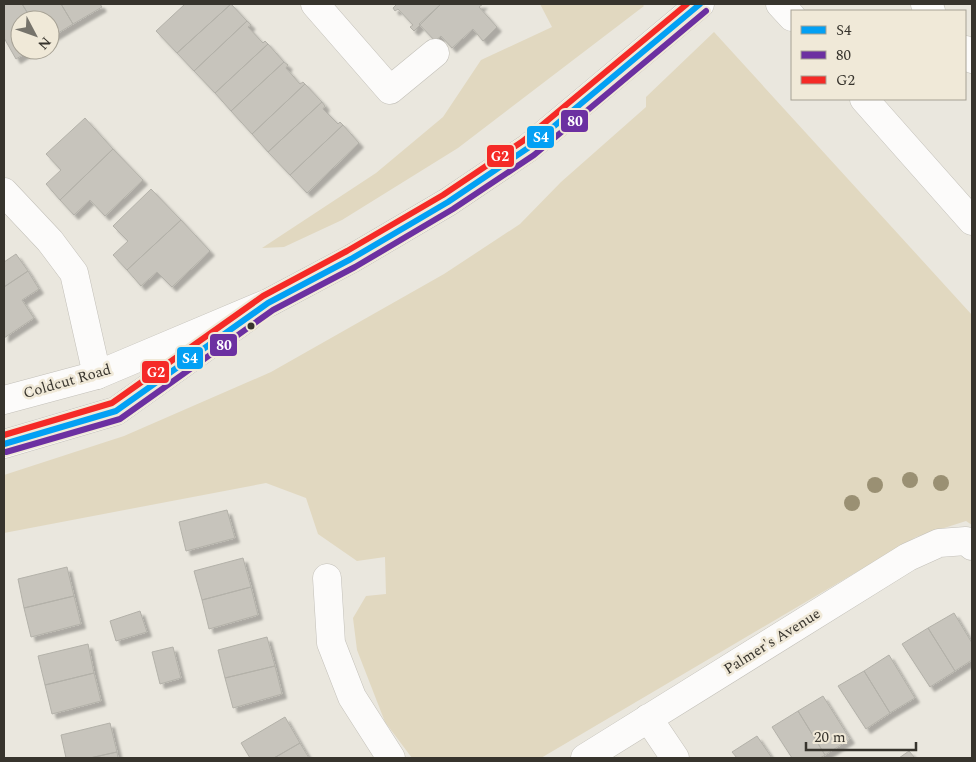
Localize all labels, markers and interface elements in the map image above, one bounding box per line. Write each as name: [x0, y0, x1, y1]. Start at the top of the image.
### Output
north arrow: [10, 10, 60, 60]
legend: [791, 10, 966, 100]
text: S4: [836, 19, 852, 42]
text: N: [33, 32, 56, 54]
text: 80: [836, 44, 851, 67]
text: G2: [836, 69, 855, 92]
line badge: 80: [560, 109, 589, 133]
text: 80: [567, 111, 583, 132]
line badge: S4: [526, 125, 555, 149]
text: S4: [533, 127, 549, 148]
line badge: G2: [486, 144, 515, 168]
text: G2: [491, 146, 509, 167]
unlabelled marker: [246, 321, 256, 331]
line badge: 80: [209, 333, 238, 357]
text: 80: [216, 335, 232, 356]
line badge: S4: [176, 346, 204, 370]
text: S4: [182, 348, 198, 369]
street label: Coldcut Road: [21, 358, 114, 405]
line badge: G2: [141, 360, 170, 384]
text: G2: [147, 362, 165, 383]
street label: Palmer's Avenue: [719, 602, 825, 680]
scale bar: [806, 720, 916, 752]
text: 20 m: [814, 726, 846, 749]

